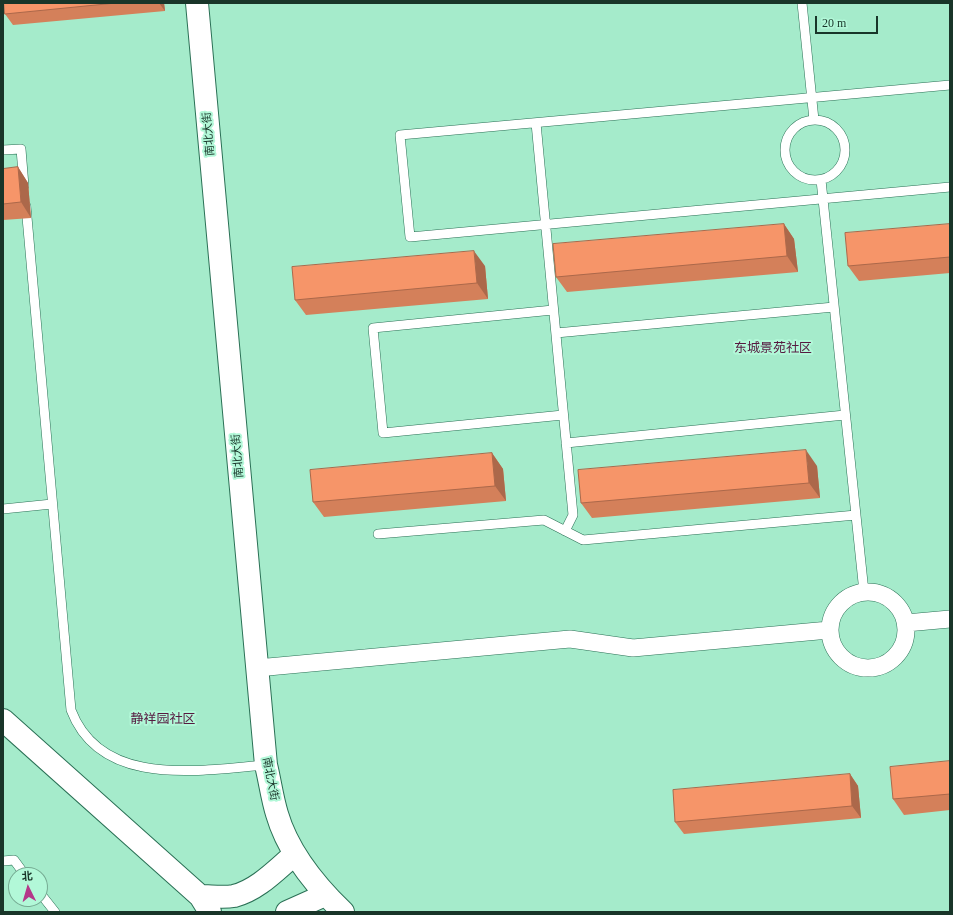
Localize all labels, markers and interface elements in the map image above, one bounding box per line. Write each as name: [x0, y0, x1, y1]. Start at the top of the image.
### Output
scale bar: [817, 8, 880, 34]
text: 20 m: [822, 16, 846, 30]
street label: 南北大街: [201, 112, 217, 156]
district label: 东城景苑社区: [734, 341, 812, 357]
street label: 南北大街: [230, 434, 246, 478]
district label: 静祥园社区: [131, 712, 195, 728]
street label: 南北大街: [259, 756, 281, 802]
north arrow: [8, 867, 48, 907]
text: 北: [21, 870, 33, 882]

